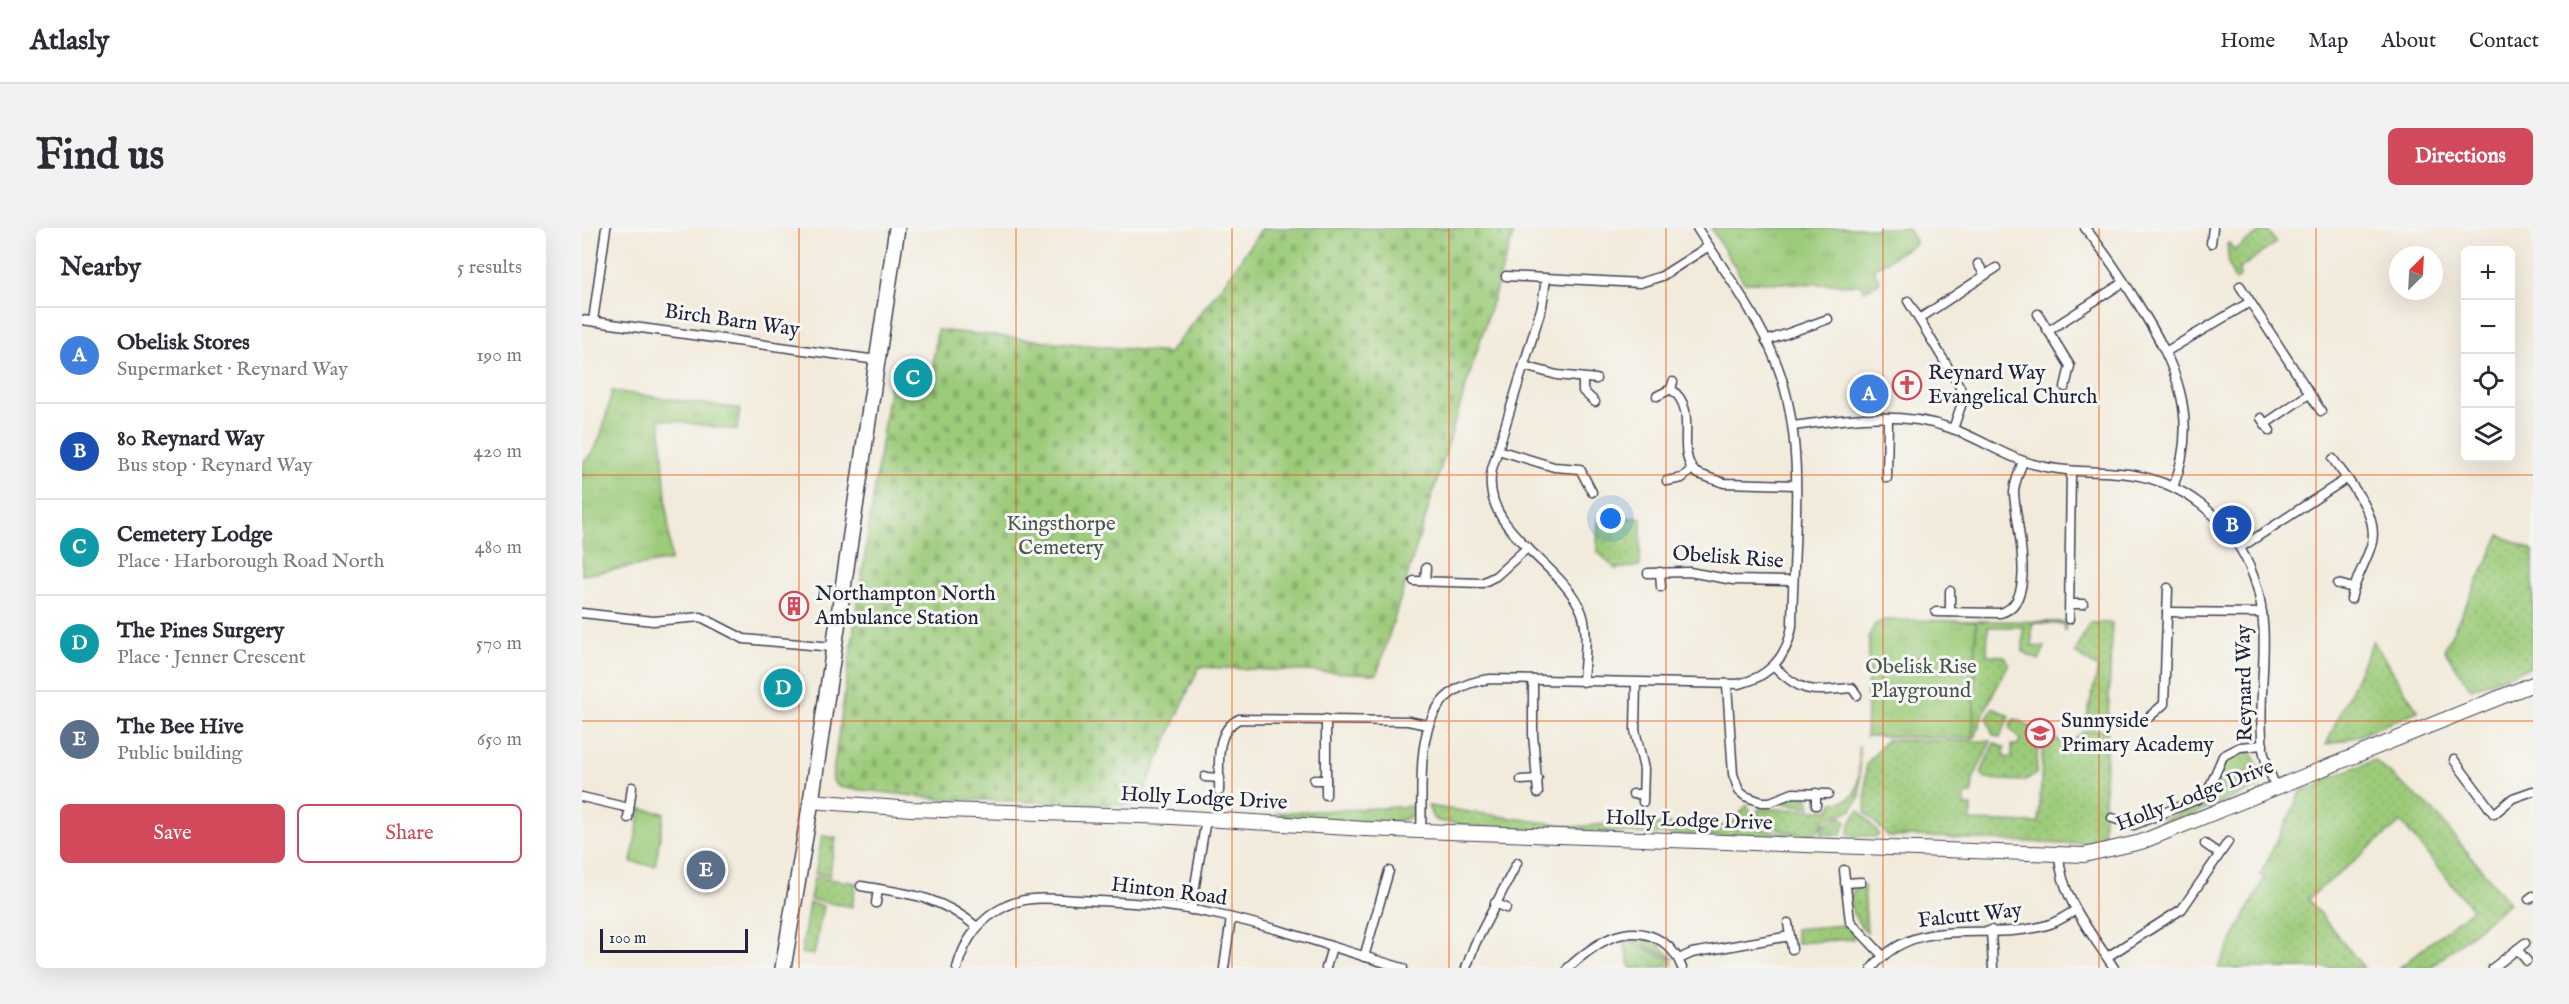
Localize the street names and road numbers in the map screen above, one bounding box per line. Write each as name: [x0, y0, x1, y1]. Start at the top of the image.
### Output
street label: Birch Barn Way: [663, 298, 802, 344]
street label: Obelisk Rise: [1672, 541, 1785, 575]
street label: Reynard Way: [2230, 623, 2260, 742]
street label: Holly Lodge Drive: [2112, 753, 2278, 839]
street label: Holly Lodge Drive: [1120, 781, 1289, 817]
street label: Holly Lodge Drive: [1605, 805, 1773, 837]
street label: Hinton Road: [1110, 872, 1229, 913]
street label: Falcutt Way: [1917, 897, 2024, 935]

